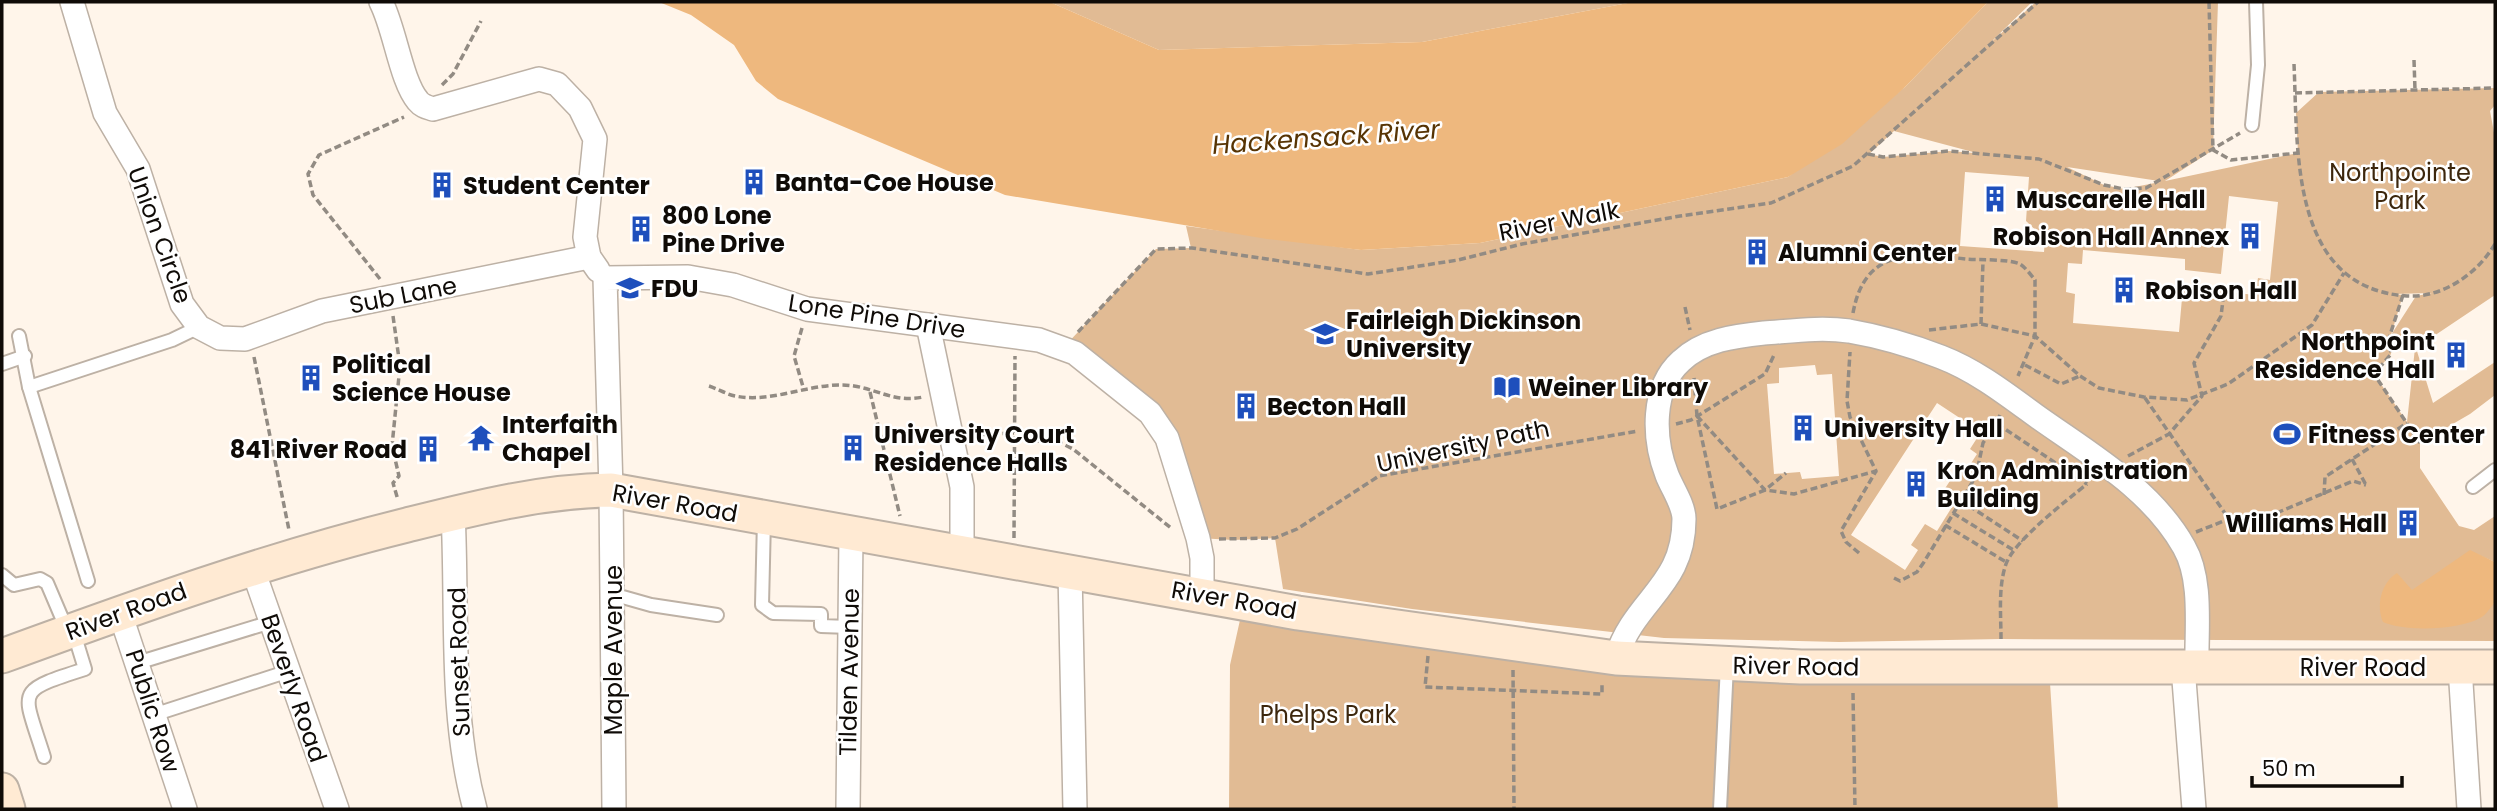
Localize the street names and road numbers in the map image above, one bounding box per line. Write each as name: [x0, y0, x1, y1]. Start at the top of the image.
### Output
street label: Union Circle: [120, 162, 200, 308]
street label: River Walk: [1496, 193, 1623, 249]
street label: Sub Lane: [346, 268, 460, 322]
street label: Lone Pine Drive: [786, 286, 968, 346]
street label: University Path: [1373, 412, 1553, 480]
street label: River Road: [610, 476, 740, 530]
street label: Maple Avenue: [597, 565, 630, 735]
street label: River Road: [1169, 573, 1299, 627]
street label: River Road: [61, 574, 191, 648]
street label: Sunset Road: [440, 587, 478, 737]
street label: Tilden Avenue: [831, 588, 867, 756]
street label: Beverly Road: [253, 609, 335, 767]
street label: Public Row: [118, 645, 189, 777]
street label: River Road: [1732, 648, 1860, 684]
street label: River Road: [2300, 651, 2426, 684]

